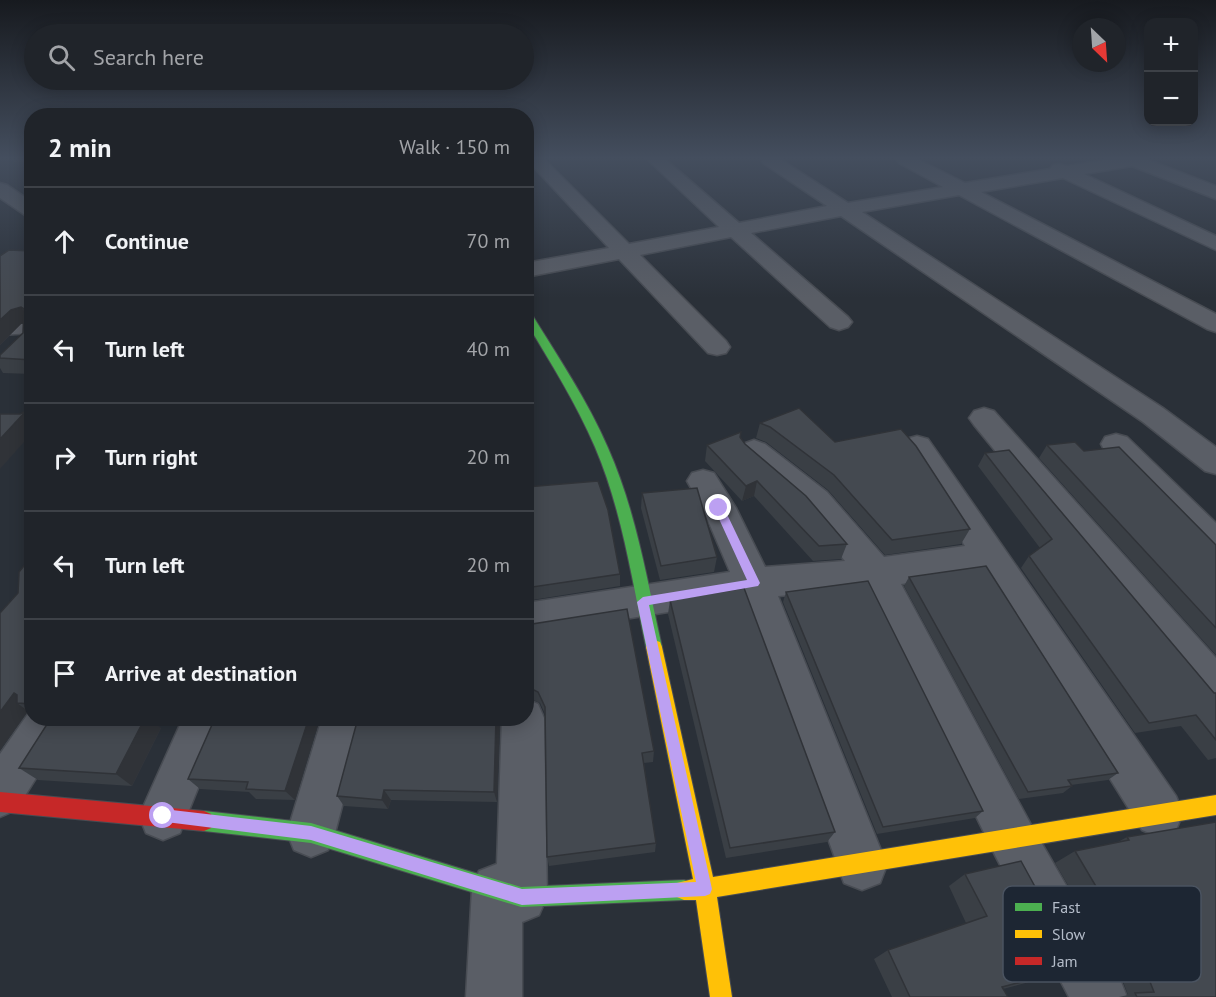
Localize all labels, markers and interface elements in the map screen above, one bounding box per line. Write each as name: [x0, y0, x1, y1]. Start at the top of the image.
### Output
north arrow: [1072, 18, 1126, 72]
map controls: [1144, 18, 1198, 126]
button: +: [1144, 18, 1198, 72]
search box: [24, 24, 534, 90]
icon: search: [45, 41, 78, 74]
text: Search here: [93, 43, 204, 71]
button: −: [1144, 72, 1198, 126]
text: 2 min: [48, 131, 111, 164]
text: Walk · 150 m: [399, 134, 510, 160]
icon: ahead: [48, 225, 81, 258]
text: Continue: [105, 227, 189, 255]
text: 70 m: [467, 228, 510, 254]
icon: left: [48, 333, 81, 366]
text: Turn left: [105, 335, 185, 363]
text: 40 m: [467, 336, 510, 362]
icon: right: [48, 441, 81, 474]
text: Turn right: [105, 443, 197, 471]
text: 20 m: [467, 444, 510, 470]
route end: [705, 494, 731, 520]
icon: left: [48, 549, 81, 582]
text: Turn left: [105, 551, 185, 579]
text: 20 m: [467, 552, 510, 578]
icon: arrive: [48, 657, 81, 690]
text: Arrive at destination: [105, 659, 297, 687]
route start: [149, 802, 175, 828]
legend: [1003, 886, 1201, 982]
text: Fast: [1052, 897, 1081, 917]
text: Slow: [1052, 924, 1086, 944]
text: Jam: [1051, 951, 1078, 971]

